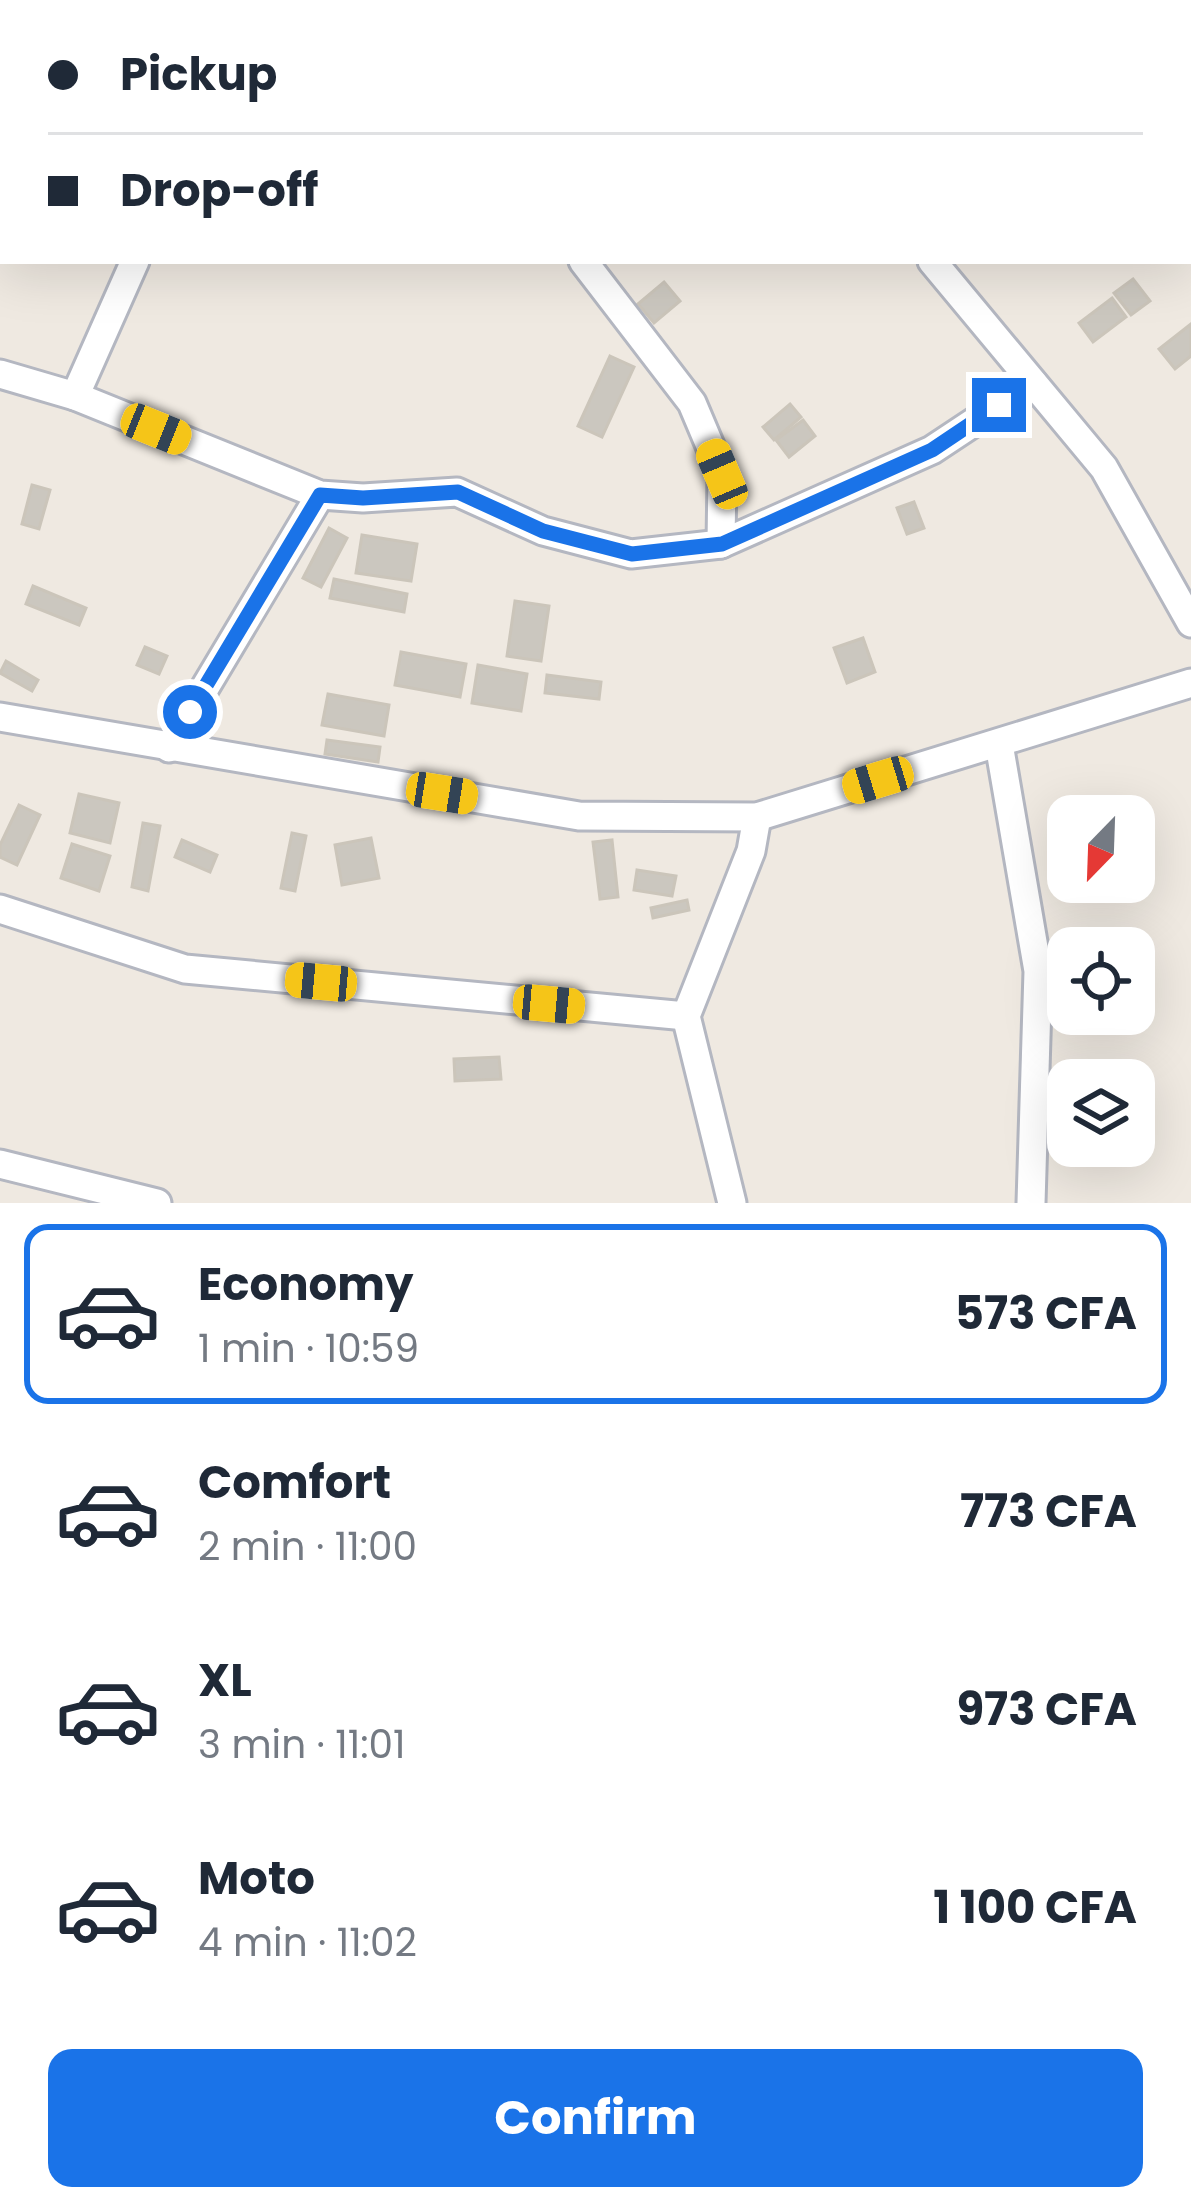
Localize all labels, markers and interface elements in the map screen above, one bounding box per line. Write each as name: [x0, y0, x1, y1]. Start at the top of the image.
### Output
text: Pickup: [120, 43, 277, 106]
text: Drop-off: [120, 159, 318, 222]
route end: [972, 378, 1026, 432]
car: [116, 399, 196, 459]
car: [691, 434, 753, 514]
route start: [163, 685, 217, 739]
car: [838, 752, 918, 808]
car: [404, 770, 480, 816]
north arrow: [1047, 795, 1155, 903]
map controls: [1047, 795, 1155, 1167]
button: locate: [1047, 927, 1155, 1035]
car: [284, 961, 358, 1003]
car: [512, 983, 586, 1025]
button: layers: [1047, 1059, 1155, 1167]
text: Economy: [198, 1253, 413, 1316]
icon: car: [54, 1260, 162, 1368]
text: 573 CFA: [955, 1282, 1137, 1345]
text: 1 min · 10:59: [198, 1321, 419, 1376]
text: Comfort: [198, 1451, 391, 1514]
icon: car: [54, 1458, 162, 1566]
text: 773 CFA: [960, 1480, 1137, 1543]
text: 2 min · 11:00: [198, 1519, 417, 1574]
text: XL: [198, 1649, 252, 1712]
icon: car: [54, 1656, 162, 1764]
text: 973 CFA: [956, 1678, 1137, 1741]
text: 3 min · 11:01: [198, 1717, 405, 1772]
text: Moto: [198, 1847, 315, 1910]
icon: car: [54, 1854, 162, 1962]
text: 1 100 CFA: [933, 1876, 1137, 1939]
text: 4 min · 11:02: [198, 1915, 417, 1970]
button: Confirm: [48, 2049, 1143, 2187]

